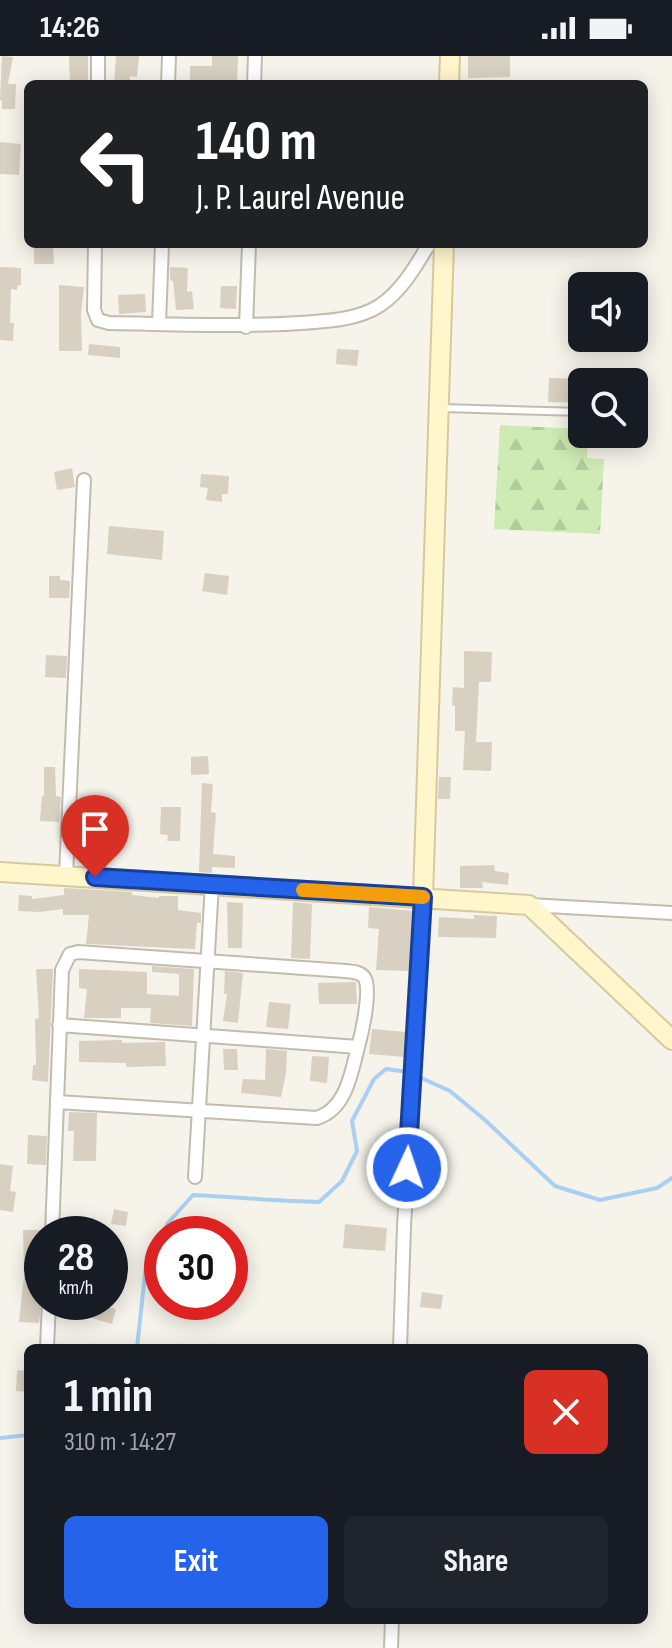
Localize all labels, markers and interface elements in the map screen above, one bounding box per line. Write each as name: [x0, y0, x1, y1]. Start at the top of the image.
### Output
text: 14:26: [40, 10, 100, 46]
text: 140 m: [196, 109, 317, 176]
icon: left: [64, 112, 168, 216]
text: J. P. Laurel Avenue: [196, 177, 405, 220]
map controls: [568, 272, 648, 448]
button: sound: [568, 272, 648, 352]
button: search: [568, 368, 648, 448]
pin: [61, 795, 129, 877]
icon: arrive: [73, 807, 117, 851]
position arrow: [365, 1126, 449, 1210]
speed limit sign: 30: [144, 1216, 248, 1320]
text: 28: [58, 1234, 94, 1282]
text: km/h: [59, 1276, 93, 1300]
text: 1 min: [64, 1368, 153, 1425]
button: close: [524, 1370, 608, 1454]
text: 310 m · 14:27: [64, 1427, 176, 1458]
button: Exit: [64, 1516, 328, 1608]
button: Share: [344, 1516, 608, 1608]

